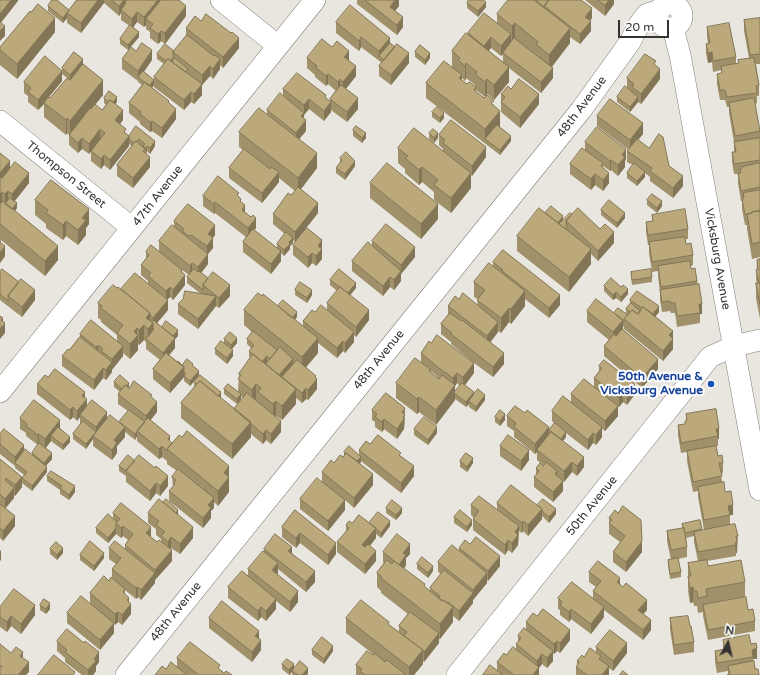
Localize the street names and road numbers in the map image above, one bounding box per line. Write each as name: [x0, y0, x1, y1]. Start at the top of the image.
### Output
street label: 48th Avenue: [554, 74, 610, 140]
street label: Thompson Street: [23, 139, 109, 211]
street label: 47th Avenue: [130, 163, 186, 229]
street label: Vicksburg Avenue: [701, 207, 733, 311]
street label: 48th Avenue: [350, 327, 408, 393]
street label: 50th Avenue: [563, 473, 621, 539]
street label: 48th Avenue: [147, 579, 205, 645]

